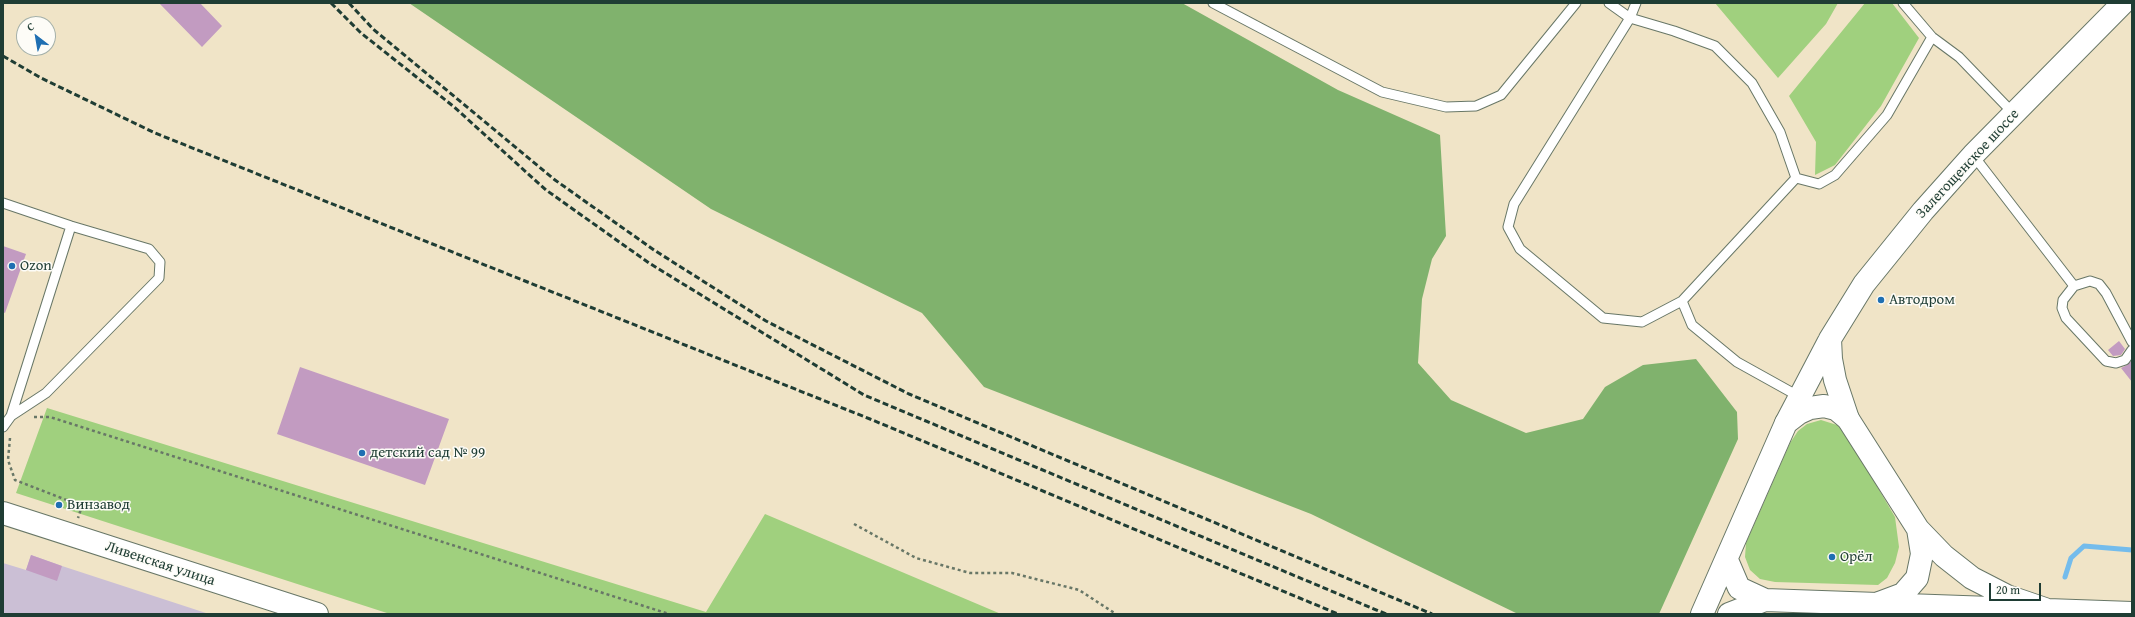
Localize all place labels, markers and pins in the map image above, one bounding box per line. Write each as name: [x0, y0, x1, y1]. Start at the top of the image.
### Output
place label: Ozon: [20, 257, 52, 275]
marker: Ozon: [7, 261, 17, 271]
place label: Автодром: [1889, 291, 1955, 309]
marker: Автодром: [1876, 295, 1886, 305]
place label: детский сад № 99: [370, 444, 485, 462]
marker: детский сад № 99: [357, 448, 367, 458]
place label: Винзавод: [67, 496, 130, 514]
marker: Винзавод: [54, 500, 64, 510]
place label: Орёл: [1840, 548, 1872, 566]
marker: Орёл: [1827, 552, 1837, 562]

